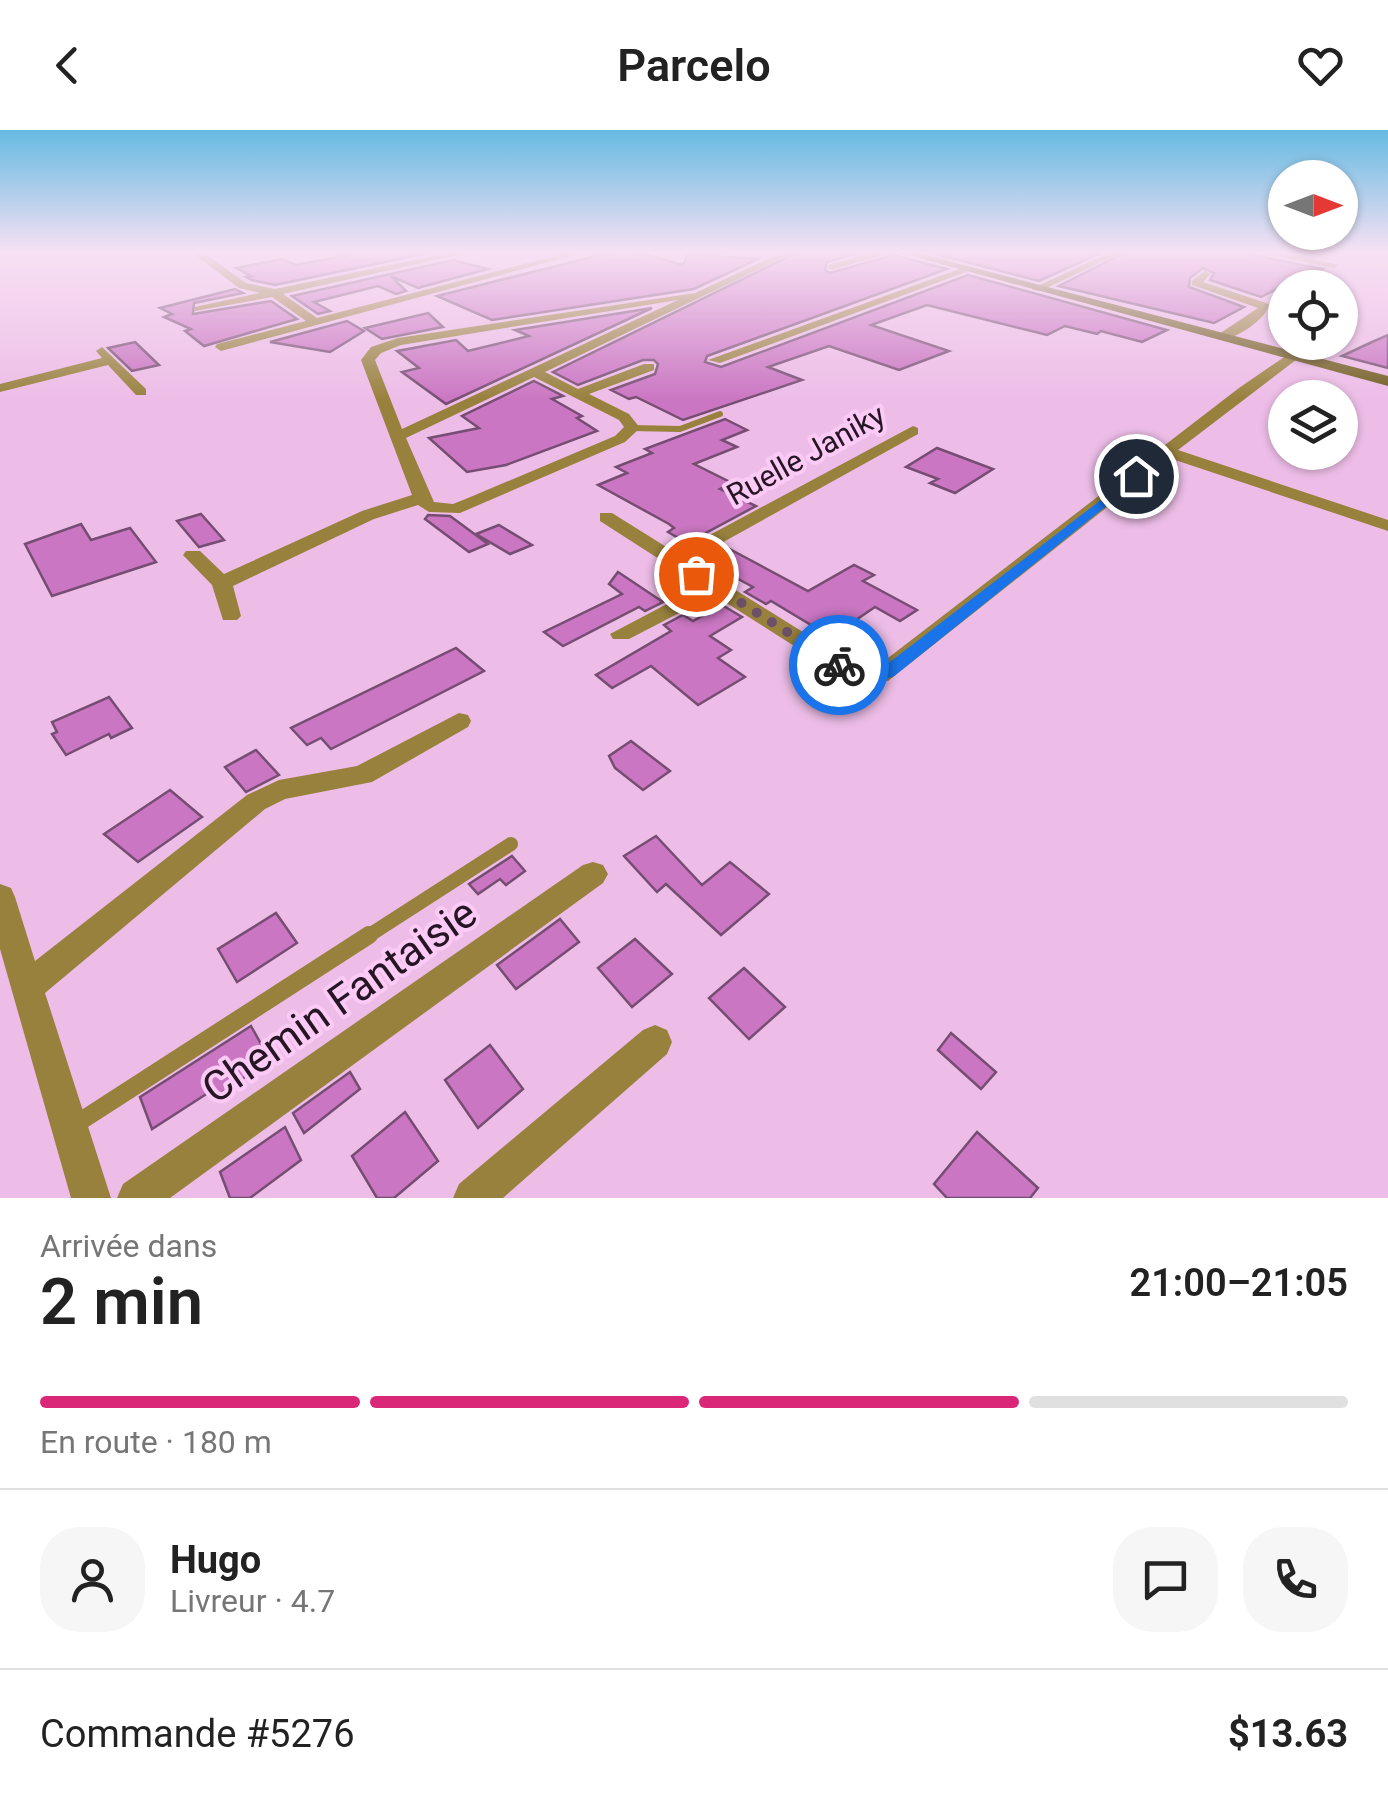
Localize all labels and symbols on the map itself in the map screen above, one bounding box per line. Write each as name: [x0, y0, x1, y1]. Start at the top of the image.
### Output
north arrow: [1268, 160, 1358, 250]
street label: Ruelle Janiky: [721, 397, 891, 512]
pin: [1094, 434, 1179, 519]
pin: [654, 532, 739, 617]
courier: [789, 615, 889, 715]
street label: Chemin Fantaisie: [193, 888, 486, 1113]

